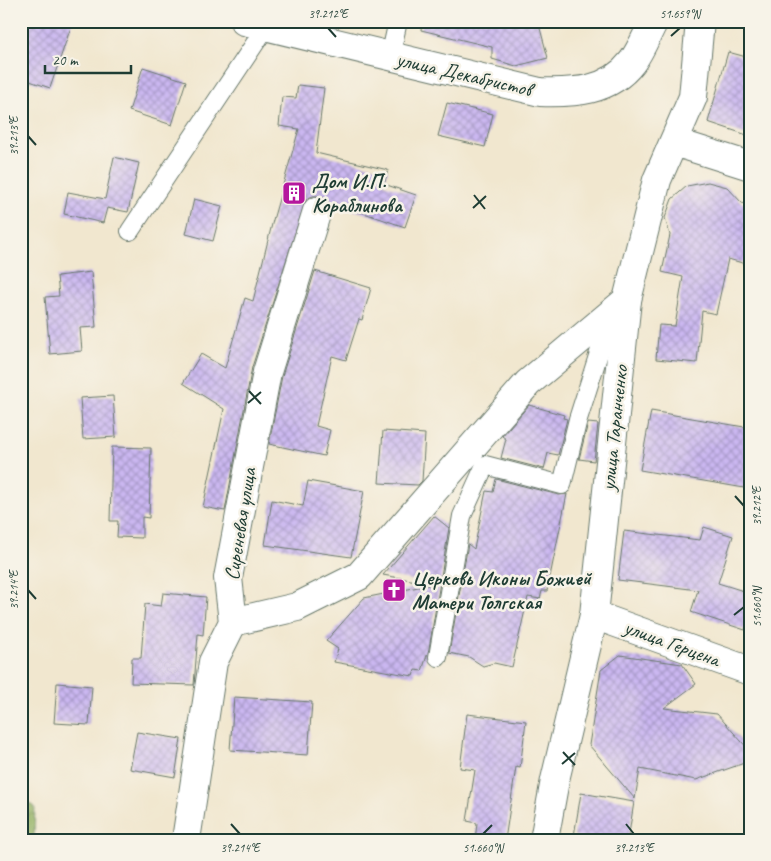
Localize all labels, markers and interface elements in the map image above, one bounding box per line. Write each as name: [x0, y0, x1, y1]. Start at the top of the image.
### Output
text: 39.212°E: [308, 6, 349, 22]
text: 51.659°N: [660, 6, 702, 22]
scale bar: [45, 42, 131, 74]
street label: улица Декабристов: [392, 45, 538, 103]
text: 20 m: [52, 51, 79, 70]
text: 39.213°E: [6, 115, 22, 156]
place label: Дом И.П. Кораблинова: [312, 168, 404, 218]
building icon: Дом И.П. Кораблинова: [281, 180, 307, 206]
street label: улица Таранченко: [594, 363, 634, 494]
street label: Сиреневая улица: [218, 464, 262, 582]
text: 39.212°E: [749, 485, 765, 526]
place label: Церковь Иконы Божией Матери Толгская: [412, 565, 593, 615]
text: 39.214°E: [6, 569, 22, 610]
church icon: Церковь Иконы Божией Матери Толгская: [381, 577, 407, 603]
text: 51.660°N: [749, 585, 765, 627]
street label: улица Герцена: [619, 613, 725, 673]
text: 39.214°E: [220, 840, 261, 856]
text: 51.660°N: [463, 840, 505, 856]
text: 39.213°E: [614, 840, 655, 856]

